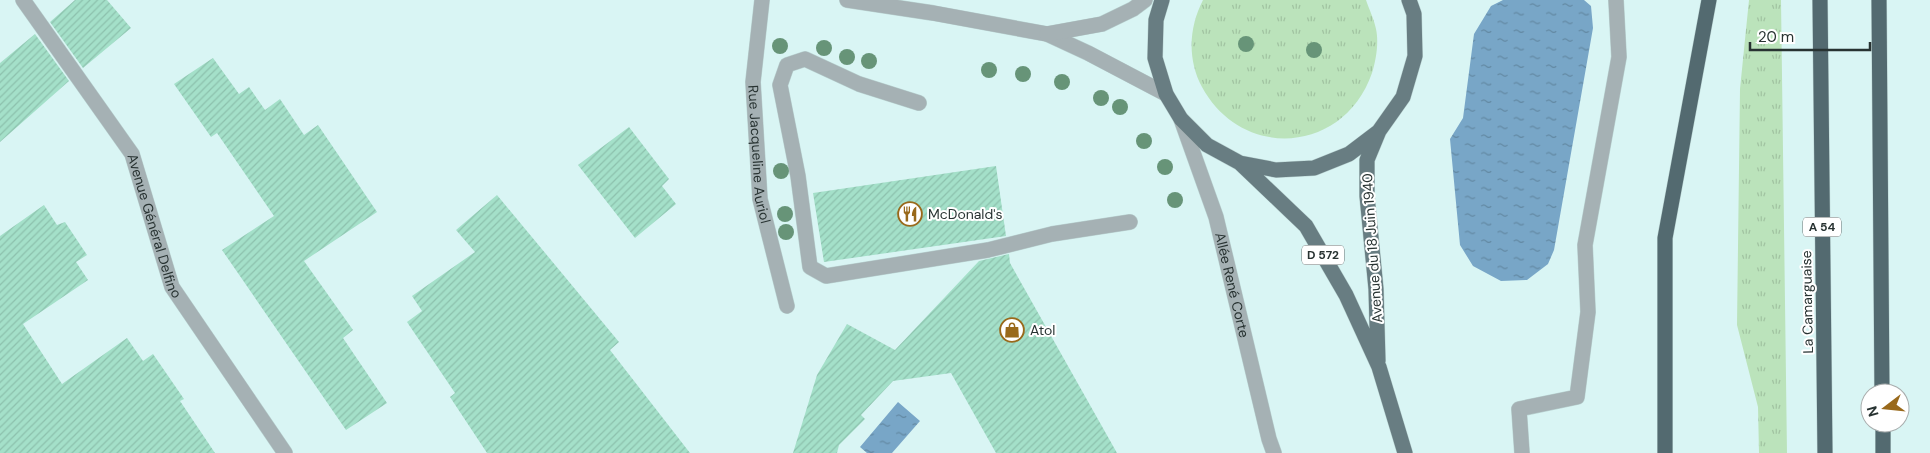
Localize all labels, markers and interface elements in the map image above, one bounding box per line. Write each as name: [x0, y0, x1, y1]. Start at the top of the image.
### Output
scale bar: [1750, 20, 1870, 52]
text: 20 m: [1758, 27, 1794, 47]
street label: Rue Jacqueline Auriol: [744, 85, 775, 225]
street label: Avenue Général Delfino: [123, 151, 186, 302]
street label: Avenue du 18 Juin 1940: [1358, 173, 1386, 323]
restaurant icon: McDonald's: [897, 201, 923, 227]
place label: McDonald's: [928, 205, 1003, 223]
road number: A 54: [1803, 218, 1841, 236]
street label: Allée René Corte: [1211, 231, 1253, 339]
road number: D 572: [1302, 246, 1344, 264]
street label: La Camarguaise: [1797, 250, 1817, 354]
shop icon: Atol: [999, 317, 1025, 343]
place label: Atol: [1030, 321, 1055, 339]
north arrow: [1860, 383, 1910, 433]
text: N: [1862, 404, 1883, 419]

